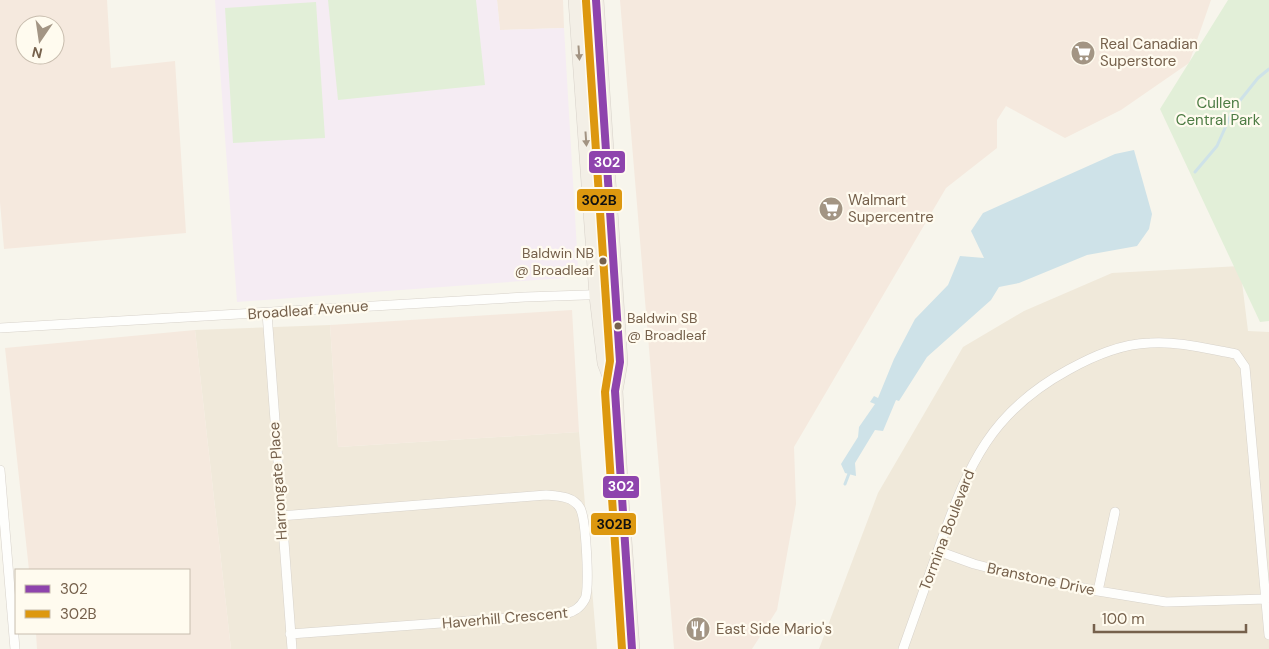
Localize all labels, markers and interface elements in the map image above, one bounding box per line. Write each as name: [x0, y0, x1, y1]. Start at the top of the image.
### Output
north arrow: [15, 15, 65, 65]
place label: Real Canadian Superstore: [1100, 34, 1198, 71]
supermarket icon: Real Canadian Superstore: [1070, 40, 1096, 66]
text: N: [30, 43, 44, 63]
one-way arrow: [576, 46, 584, 62]
park label: Cullen Central Park: [1176, 93, 1261, 130]
one-way arrow: [582, 132, 590, 148]
line badge: 302: [588, 150, 626, 174]
text: 302: [594, 153, 620, 171]
line badge: 302B: [576, 188, 623, 212]
place label: Walmart Supercentre: [848, 190, 934, 227]
text: 302B: [581, 191, 617, 209]
supermarket icon: Walmart Supercentre: [818, 196, 844, 222]
place label: Baldwin NB @ Broadleaf: [515, 244, 594, 279]
marker: Baldwin NB @ Broadleaf: [598, 256, 608, 266]
street label: Broadleaf Avenue: [247, 296, 369, 324]
place label: Baldwin SB @ Broadleaf: [627, 309, 707, 344]
marker: Baldwin SB @ Broadleaf: [613, 321, 623, 331]
street label: Harrongate Place: [264, 421, 292, 541]
street label: Tormina Boulevard: [915, 467, 979, 593]
line badge: 302: [602, 475, 640, 499]
text: 302: [608, 477, 634, 495]
line badge: 302B: [590, 512, 637, 536]
text: 302B: [596, 515, 632, 533]
street label: Branstone Drive: [985, 558, 1097, 600]
legend: [15, 569, 190, 634]
text: 302: [60, 579, 88, 599]
scale bar: [1094, 602, 1246, 634]
street label: Haverhill Crescent: [441, 603, 569, 633]
text: 302B: [60, 604, 97, 624]
text: 100 m: [1102, 609, 1145, 629]
restaurant icon: East Side Mario's: [685, 616, 711, 642]
place label: East Side Mario's: [716, 619, 832, 639]

